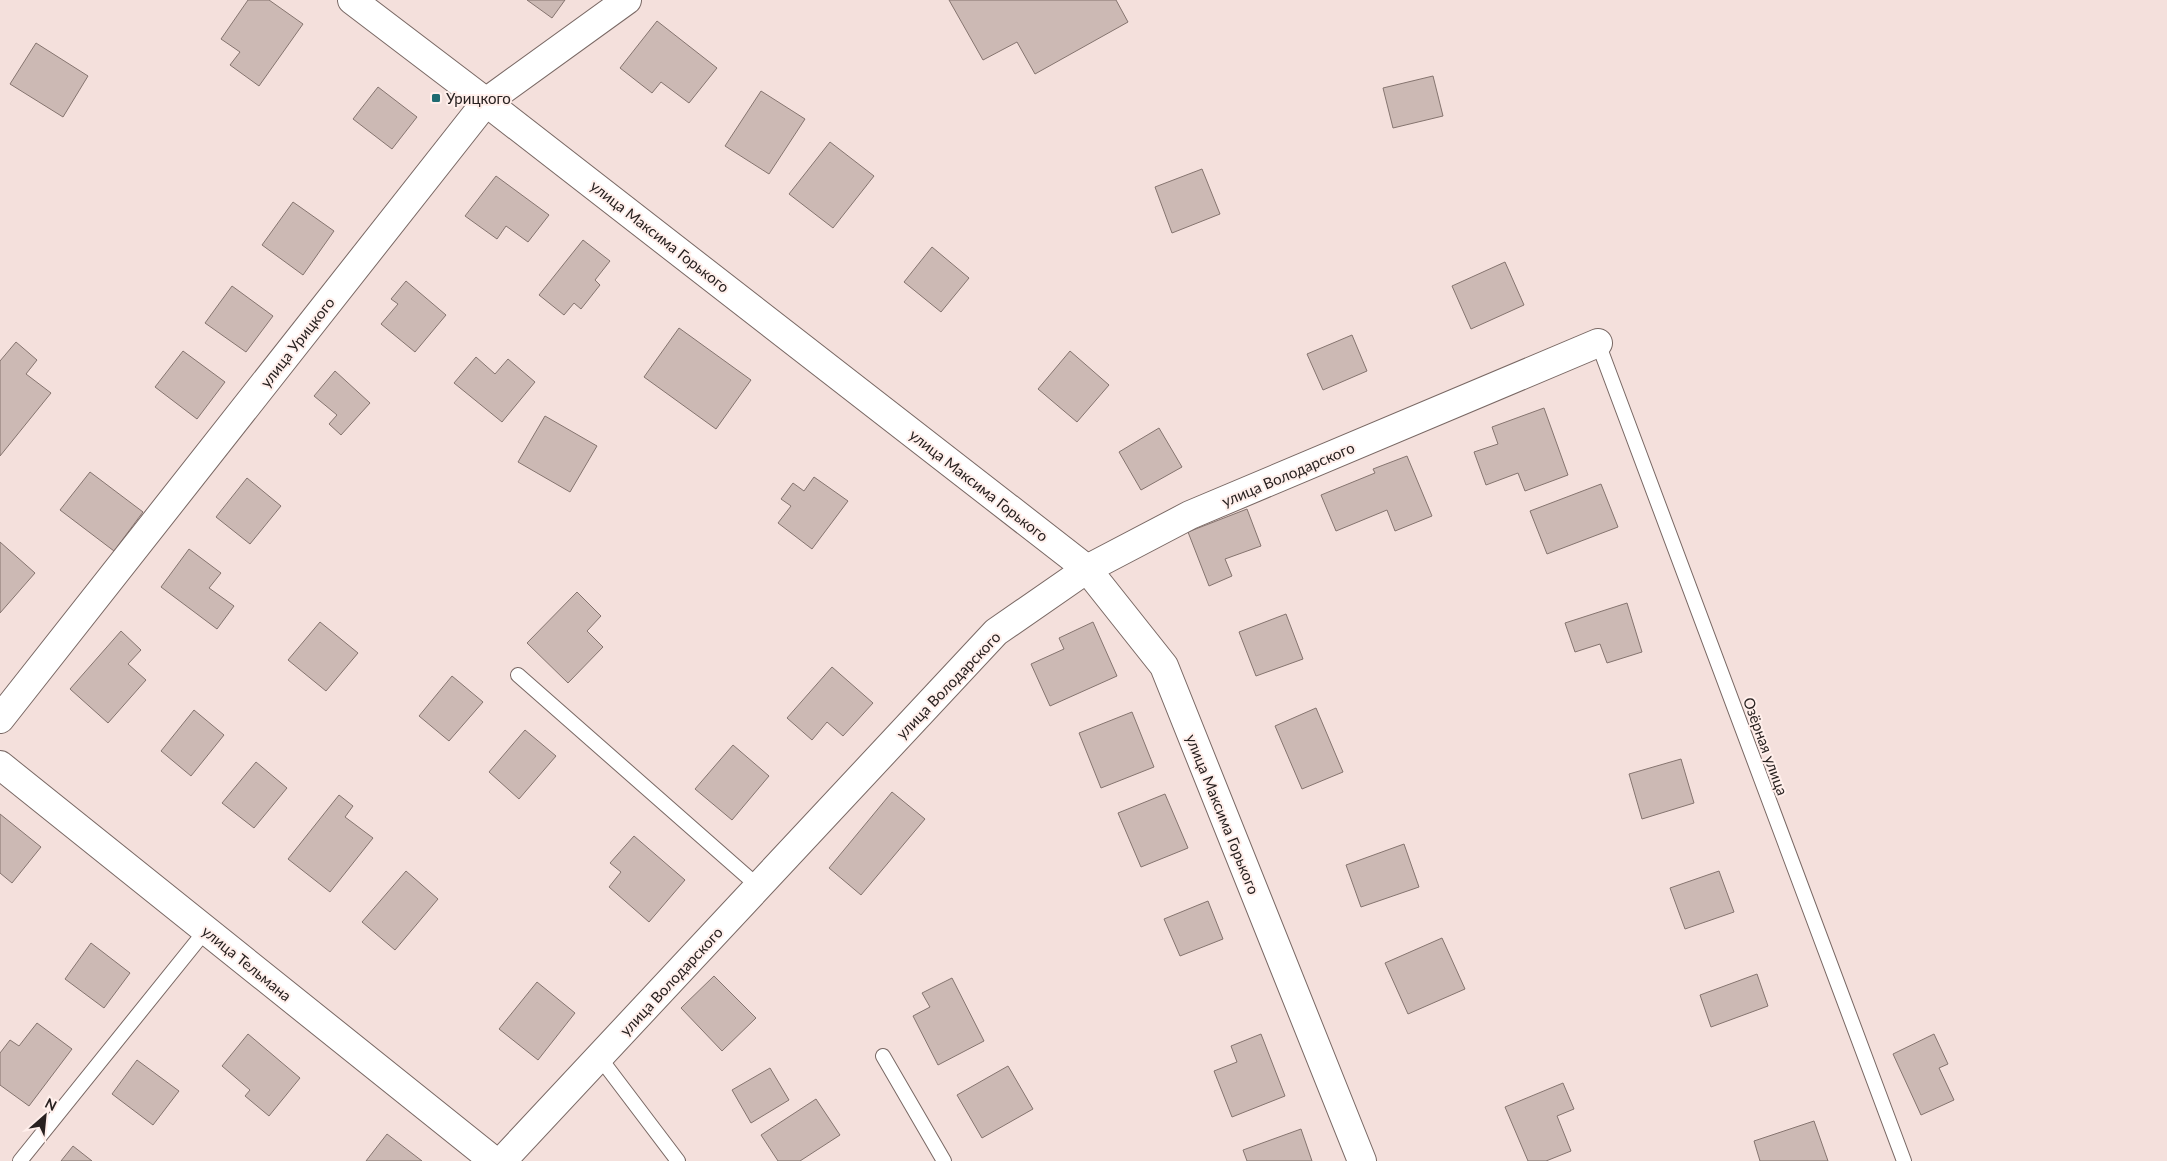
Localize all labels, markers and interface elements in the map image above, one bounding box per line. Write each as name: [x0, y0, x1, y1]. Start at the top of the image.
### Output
place label: Урицкого: [446, 89, 511, 107]
marker: Урицкого: [430, 92, 442, 104]
street label: улица Максима Горького: [587, 176, 733, 296]
street label: улица Урицкого: [256, 293, 338, 391]
street label: улица Максима Горького: [906, 425, 1052, 545]
street label: улица Володарского: [1219, 438, 1357, 510]
street label: улица Володарского: [892, 628, 1004, 742]
street label: Озёрная улица: [1740, 695, 1792, 797]
street label: улица Максима Горького: [1183, 731, 1263, 897]
street label: улица Тельмана: [199, 921, 295, 1005]
street label: улица Володарского: [616, 923, 726, 1039]
north arrow: [20, 1091, 70, 1141]
text: N: [42, 1094, 60, 1114]

